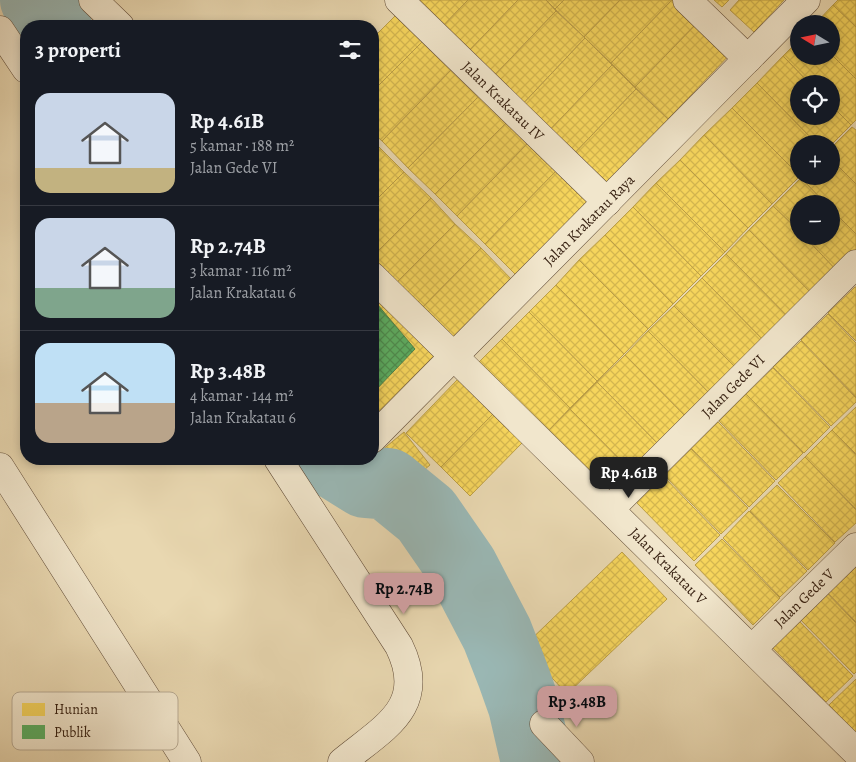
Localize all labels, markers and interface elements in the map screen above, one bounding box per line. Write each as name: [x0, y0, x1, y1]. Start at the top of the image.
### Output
north arrow: [790, 15, 840, 65]
map controls: [790, 15, 840, 245]
text: 3 properti: [35, 36, 121, 64]
icon: filters: [336, 36, 364, 64]
street label: Jalan Krakatau IV: [458, 57, 549, 146]
button: locate: [790, 75, 840, 125]
text: Rp 4.61B: [190, 107, 264, 135]
icon: home: [75, 113, 135, 173]
text: 5 kamar · 188 m²: [190, 135, 294, 157]
button: +: [790, 135, 840, 185]
text: Jalan Gede VI: [190, 157, 278, 179]
street label: Jalan Krakatau Raya: [539, 170, 639, 270]
button: −: [790, 195, 840, 245]
text: Rp 2.74B: [190, 232, 266, 260]
icon: home: [75, 238, 135, 298]
text: 3 kamar · 116 m²: [190, 260, 291, 282]
text: Jalan Krakatau 6: [190, 282, 296, 304]
street label: Jalan Gede VI: [697, 350, 769, 422]
text: Rp 3.48B: [190, 357, 266, 385]
icon: home: [75, 363, 135, 423]
text: 4 kamar · 144 m²: [190, 385, 294, 407]
text: Jalan Krakatau 6: [190, 407, 296, 429]
pin: Rp 4.61B: [577, 456, 681, 499]
text: Rp 4.61B: [601, 462, 657, 484]
street label: Jalan Krakatau V: [625, 523, 712, 610]
street label: Jalan Gede V: [769, 564, 839, 632]
pin: Rp 2.74B: [352, 572, 456, 615]
text: Rp 2.74B: [375, 578, 433, 600]
pin: Rp 3.48B: [525, 686, 629, 728]
text: Rp 3.48B: [548, 691, 606, 713]
legend: [12, 692, 178, 750]
text: Hunian: [54, 700, 98, 719]
text: Publik: [54, 723, 91, 742]

